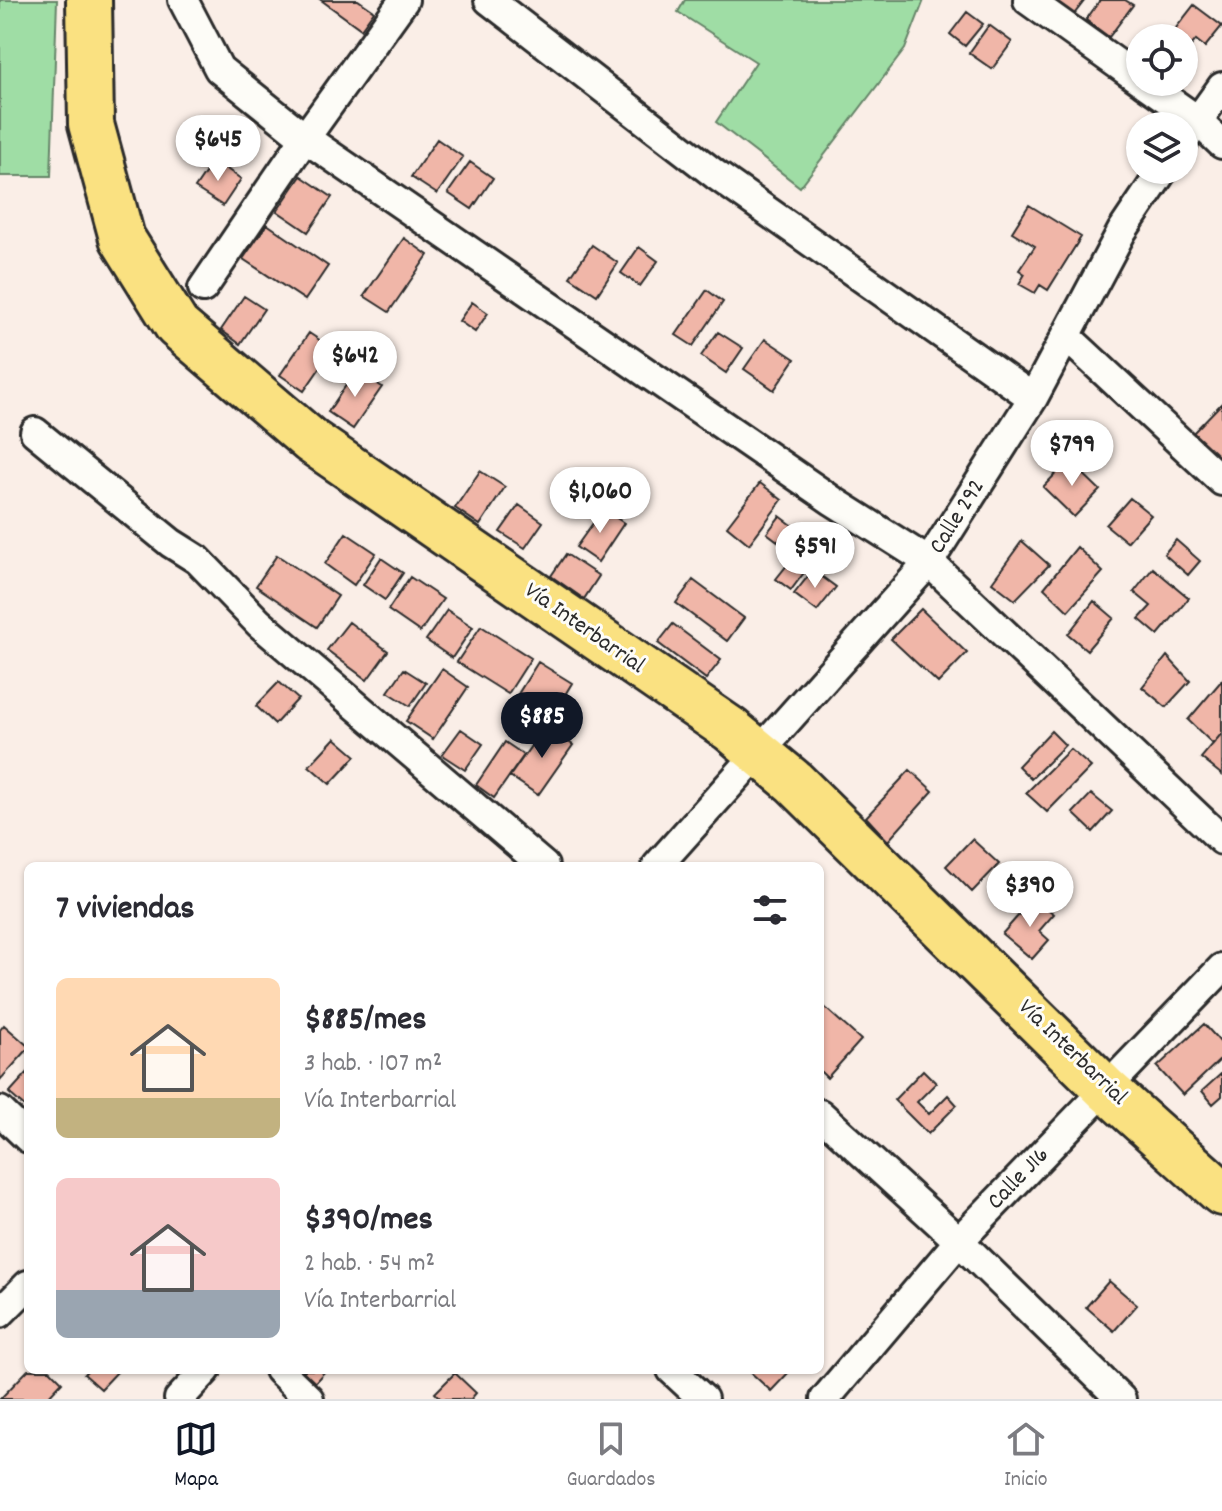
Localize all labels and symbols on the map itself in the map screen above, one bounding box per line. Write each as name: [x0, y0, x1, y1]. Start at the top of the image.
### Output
pin: $645: [171, 115, 265, 183]
pin: $642: [308, 331, 402, 399]
pin: $799: [1025, 420, 1119, 488]
pin: $1,060: [535, 467, 665, 535]
street label: Calle 292: [922, 473, 994, 561]
pin: $591: [768, 522, 862, 590]
street label: Vía Interbarrial: [517, 575, 651, 683]
pin: $885: [495, 692, 589, 760]
pin: $390: [983, 861, 1077, 929]
street label: Vía Interbarrial: [1010, 992, 1134, 1114]
street label: Calle J16: [980, 1140, 1058, 1218]

